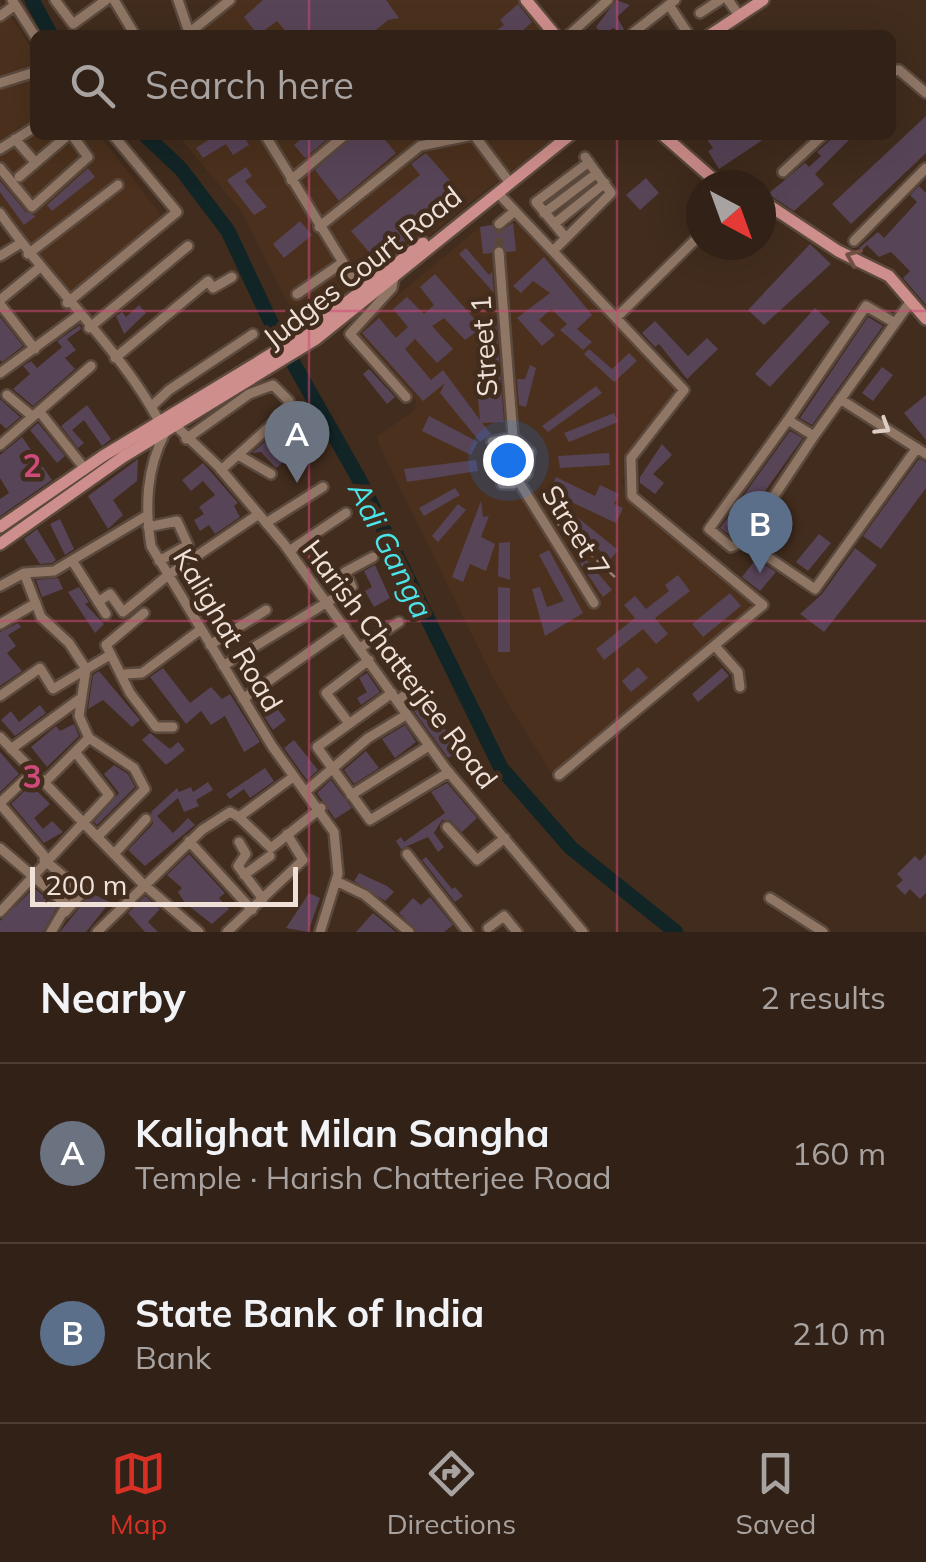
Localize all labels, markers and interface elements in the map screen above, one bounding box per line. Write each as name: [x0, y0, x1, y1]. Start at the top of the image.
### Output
search box: [30, 30, 896, 140]
icon: search: [65, 58, 120, 113]
text: Search here: [145, 61, 354, 109]
north arrow: [686, 170, 776, 260]
street label: Judges Court Road: [255, 178, 468, 355]
one-way arrow: [845, 249, 863, 269]
street label: Street 1: [463, 294, 505, 398]
pin: A: [264, 400, 330, 483]
one-way arrow: [872, 414, 890, 433]
your location: [483, 435, 534, 486]
text: 2: [22, 445, 42, 485]
water label: Adi Ganga: [340, 474, 442, 624]
street label: Street 7: [535, 478, 618, 583]
pin: B: [728, 490, 792, 573]
street label: Harish Chatterjee Road: [295, 532, 505, 795]
street label: Kalighat Road: [166, 542, 291, 718]
text: 3: [22, 756, 42, 796]
scale bar: [30, 862, 298, 906]
text: 200 m: [45, 867, 127, 902]
text: Nearby: [40, 971, 186, 1024]
text: 2 results: [761, 977, 886, 1017]
text: Kalighat Milan Sangha: [135, 1109, 550, 1157]
text: A: [60, 1133, 85, 1173]
text: 160 m: [792, 1133, 886, 1173]
text: Temple · Harish Chatterjee Road: [135, 1157, 612, 1197]
text: State Bank of India: [135, 1289, 484, 1337]
text: B: [61, 1313, 84, 1353]
text: 210 m: [792, 1313, 886, 1353]
text: Bank: [135, 1337, 211, 1377]
tab: Map: [110, 1446, 167, 1541]
tab: Directions: [387, 1446, 516, 1541]
tab: Saved: [735, 1446, 816, 1541]

